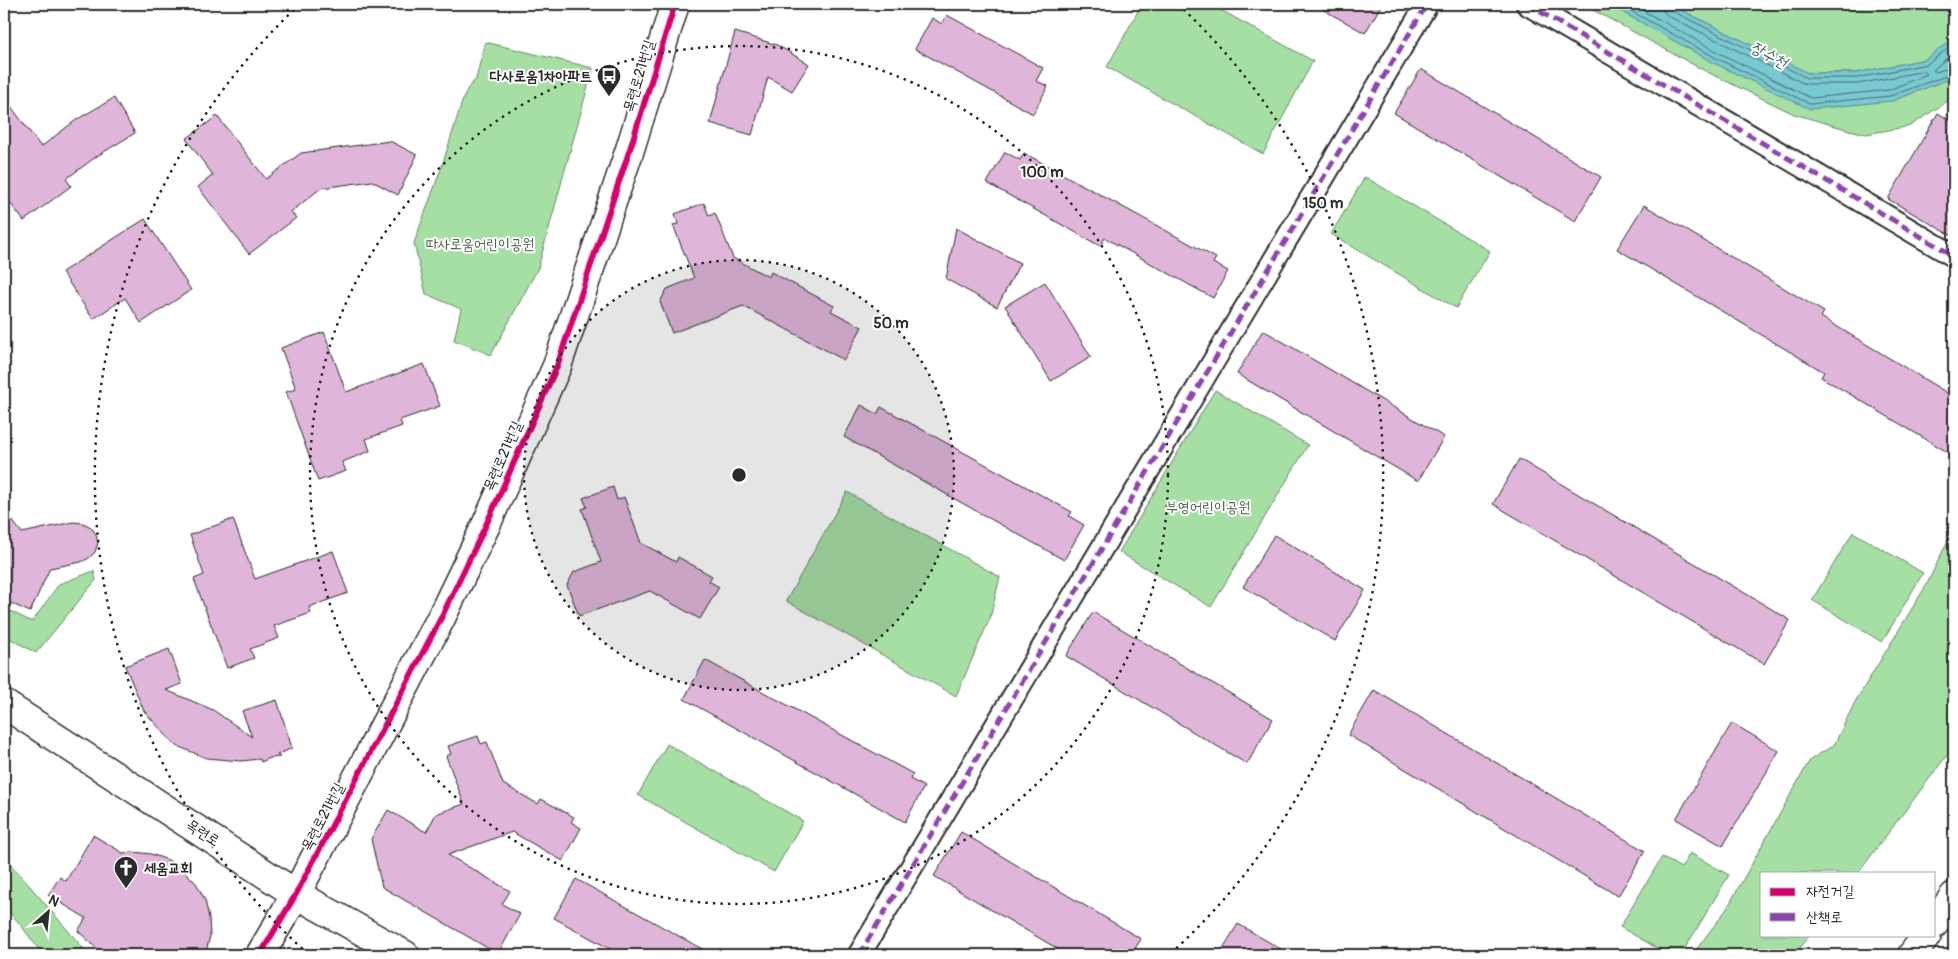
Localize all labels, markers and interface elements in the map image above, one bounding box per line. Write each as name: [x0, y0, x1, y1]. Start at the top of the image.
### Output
water label: 장수천: [1747, 37, 1793, 74]
street label: 목련로21번길: [619, 38, 659, 114]
bus stop icon: 다사로움1차아파트: [596, 63, 622, 97]
place label: 다사로움1차아파트: [490, 67, 592, 86]
text: 100 m: [1021, 163, 1063, 182]
text: 150 m: [1303, 194, 1343, 213]
park label: 따사로움어린이공원: [426, 235, 534, 254]
text: 50 m: [874, 314, 908, 333]
street label: 목련로21번길: [479, 418, 527, 494]
centre of rings: [730, 466, 748, 484]
park label: 부영어린이공원: [1166, 498, 1250, 517]
street label: 목련로21번길: [297, 780, 349, 854]
street label: 목련로: [183, 815, 223, 851]
church icon: 세움교회: [113, 855, 139, 889]
place label: 세움교회: [144, 859, 192, 878]
legend: [1760, 872, 1936, 936]
text: 자전거길: [1806, 882, 1854, 901]
north arrow: [22, 886, 72, 936]
text: N: [46, 891, 62, 911]
text: 산책로: [1806, 908, 1842, 927]

